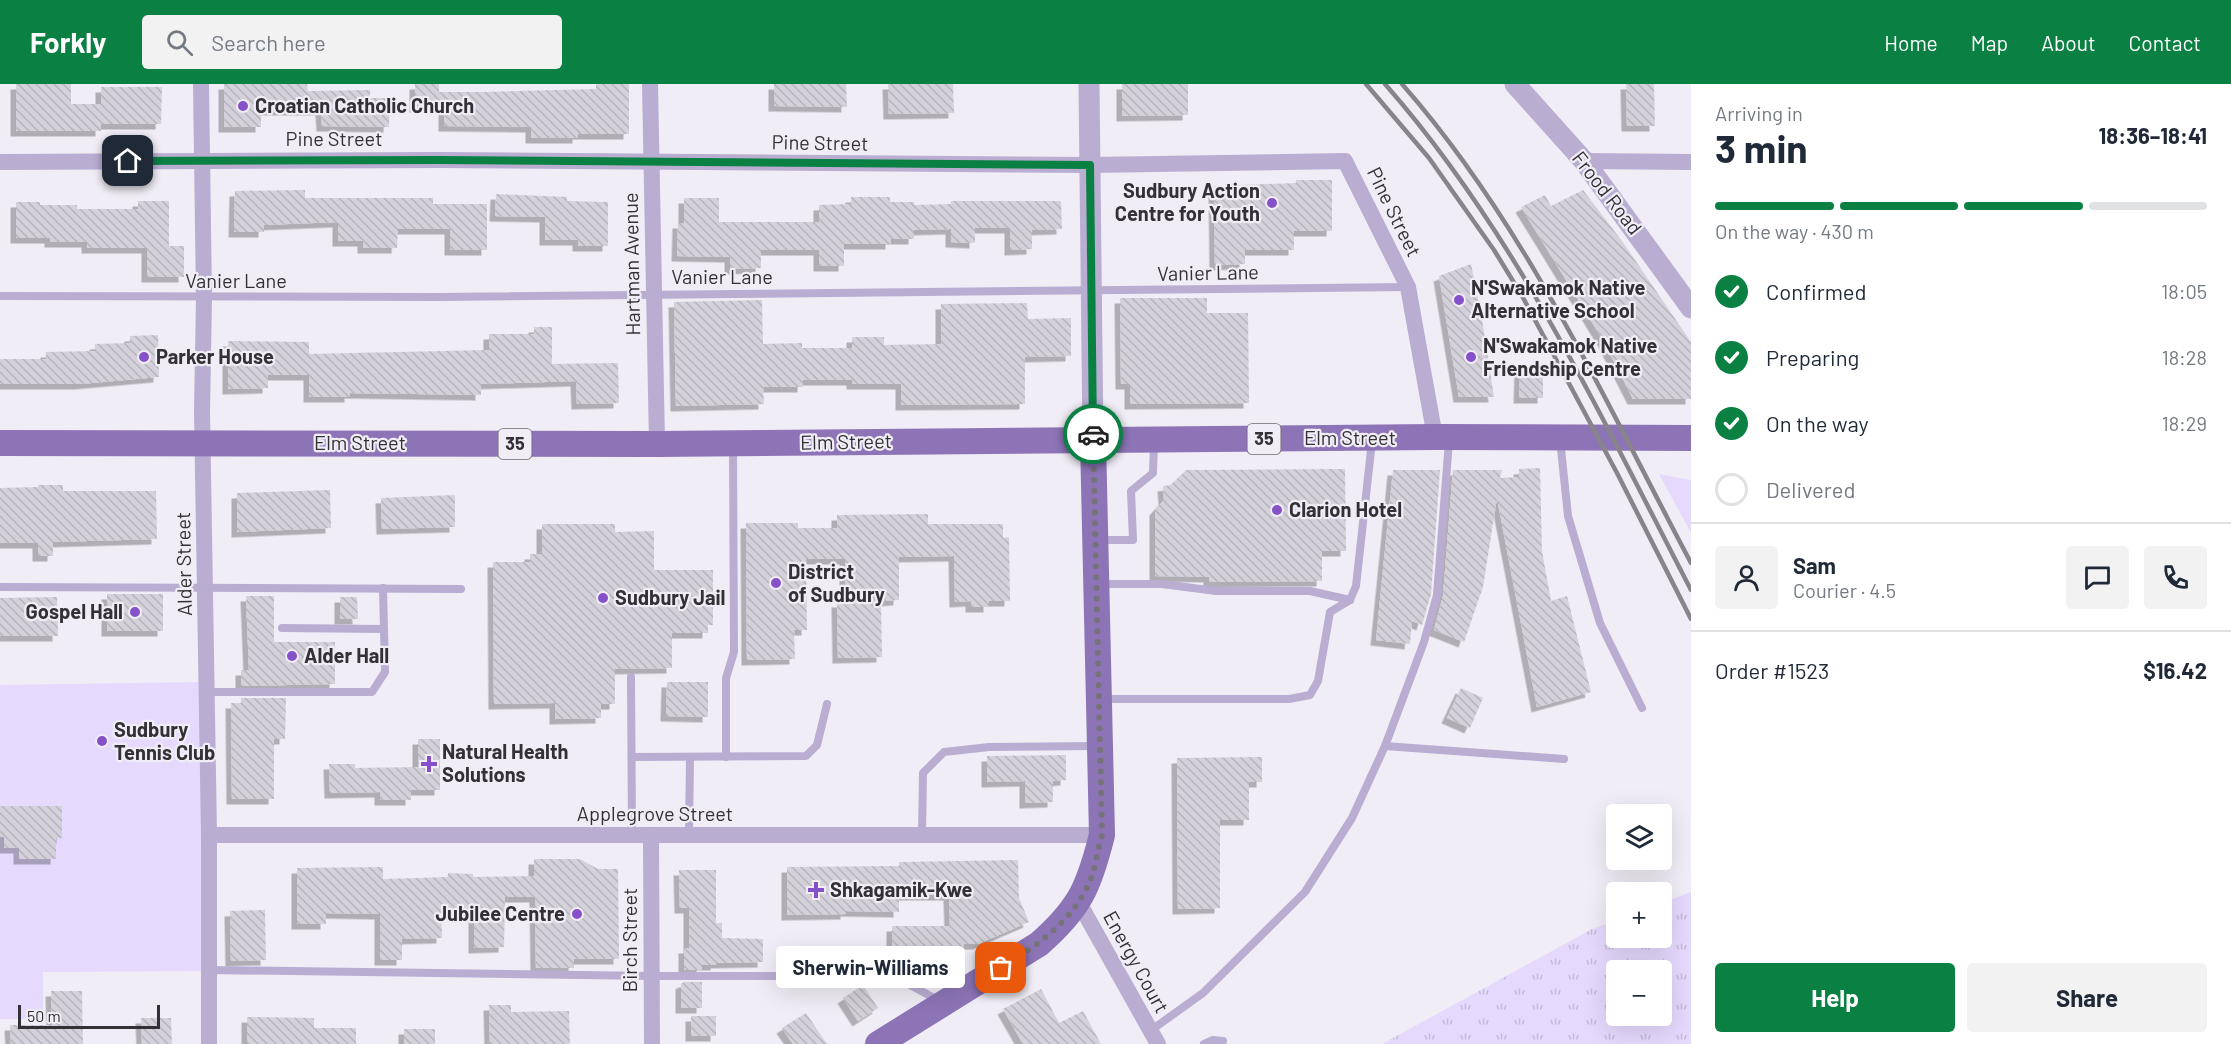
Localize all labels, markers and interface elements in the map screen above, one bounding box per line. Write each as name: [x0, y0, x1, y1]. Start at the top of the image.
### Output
search box: [142, 15, 562, 69]
text: Forkly: [30, 25, 106, 59]
icon: search: [163, 26, 196, 59]
text: Search here: [211, 29, 326, 55]
text: Home: [1884, 30, 1938, 55]
text: Map: [1971, 30, 2008, 55]
text: About: [2041, 30, 2096, 55]
text: Contact: [2129, 30, 2201, 55]
place label: Croatian Catholic Church: [255, 93, 474, 117]
marker: Croatian Catholic Church: [236, 99, 250, 113]
text: Arriving in: [1715, 101, 1803, 125]
text: 18:36–18:41: [2098, 122, 2207, 148]
text: 3 min: [1715, 124, 1808, 171]
street label: Pine Street: [286, 126, 382, 150]
street label: Pine Street: [771, 129, 869, 155]
pin: [102, 135, 153, 186]
icon: home: [111, 144, 144, 177]
street label: Frood Road: [1568, 146, 1648, 239]
street label: Pine Street: [1363, 163, 1427, 260]
place label: Sudbury Action Centre for Youth: [1115, 178, 1260, 225]
street label: Hartman Avenue: [618, 192, 644, 336]
marker: Sudbury Action Centre for Youth: [1265, 196, 1279, 210]
text: On the way · 430 m: [1715, 219, 1874, 243]
street label: Vanier Lane: [1157, 259, 1259, 285]
street label: Vanier Lane: [671, 264, 773, 288]
street label: Vanier Lane: [185, 268, 287, 292]
place label: N'Swakamok Native Alternative School: [1471, 275, 1646, 322]
icon: check: [1715, 275, 1748, 308]
text: Confirmed: [1766, 278, 1866, 304]
text: 18:05: [2161, 279, 2207, 303]
marker: N'Swakamok Native Alternative School: [1452, 293, 1466, 307]
place label: N'Swakamok Native Friendship Centre: [1483, 333, 1658, 380]
icon: check: [1715, 341, 1748, 374]
place label: Parker House: [156, 344, 274, 368]
text: Preparing: [1766, 344, 1859, 370]
text: 18:28: [2162, 345, 2207, 369]
marker: Parker House: [137, 350, 151, 364]
marker: N'Swakamok Native Friendship Centre: [1464, 350, 1478, 364]
courier: [1063, 404, 1123, 464]
icon: check: [1715, 407, 1748, 440]
text: On the way: [1766, 410, 1869, 436]
text: 18:29: [2162, 411, 2207, 435]
icon: car: [1077, 418, 1110, 451]
road number: 35: [1248, 424, 1280, 454]
street label: Elm Street: [1304, 425, 1396, 449]
street label: Elm Street: [800, 428, 892, 454]
road number: 35: [498, 429, 532, 459]
street label: Elm Street: [314, 430, 406, 454]
text: Delivered: [1766, 476, 1855, 502]
place label: Clarion Hotel: [1289, 497, 1402, 521]
marker: Clarion Hotel: [1270, 503, 1284, 517]
street label: Alder Street: [170, 512, 196, 616]
button: person: [1715, 546, 1778, 609]
button: chat: [2066, 546, 2129, 609]
button: phone: [2144, 546, 2207, 609]
text: Sam: [1793, 552, 1836, 578]
place label: District of Sudbury: [788, 559, 885, 606]
marker: District of Sudbury: [769, 576, 783, 590]
text: Courier · 4.5: [1793, 578, 1896, 602]
place label: Sudbury Jail: [615, 585, 726, 609]
marker: Sudbury Jail: [596, 591, 610, 605]
place label: Gospel Hall: [26, 599, 123, 623]
marker: Gospel Hall: [128, 605, 142, 619]
place label: Alder Hall: [304, 643, 389, 667]
marker: Alder Hall: [285, 649, 299, 663]
text: Order #1523: [1715, 657, 1829, 683]
text: $16.42: [2143, 657, 2207, 683]
place label: Sudbury Tennis Club: [114, 717, 215, 764]
marker: Sudbury Tennis Club: [95, 734, 109, 748]
place label: Natural Health Solutions: [442, 739, 568, 786]
marker: Natural Health Solutions: [420, 755, 438, 773]
street label: Applegrove Street: [577, 801, 733, 825]
map controls: [1606, 804, 1672, 1026]
button: layers: [1606, 804, 1672, 870]
place label: Shkagamik-Kwe: [830, 877, 973, 901]
marker: Shkagamik-Kwe: [807, 881, 825, 899]
button: +: [1606, 882, 1672, 948]
street label: Birch Street: [617, 888, 641, 992]
place label: Jubilee Centre: [435, 901, 565, 925]
street label: Energy Court: [1099, 906, 1175, 1017]
marker: Jubilee Centre: [570, 907, 584, 921]
pin: [975, 942, 1026, 993]
callout: Sherwin-Williams: [776, 947, 965, 989]
icon: bag: [984, 951, 1017, 984]
text: Sherwin-Williams: [792, 955, 949, 979]
button: −: [1606, 960, 1672, 1026]
button: Help: [1715, 963, 1955, 1032]
button: Share: [1967, 963, 2207, 1032]
scale bar: [18, 1002, 160, 1030]
text: 50 m: [27, 1006, 61, 1025]

